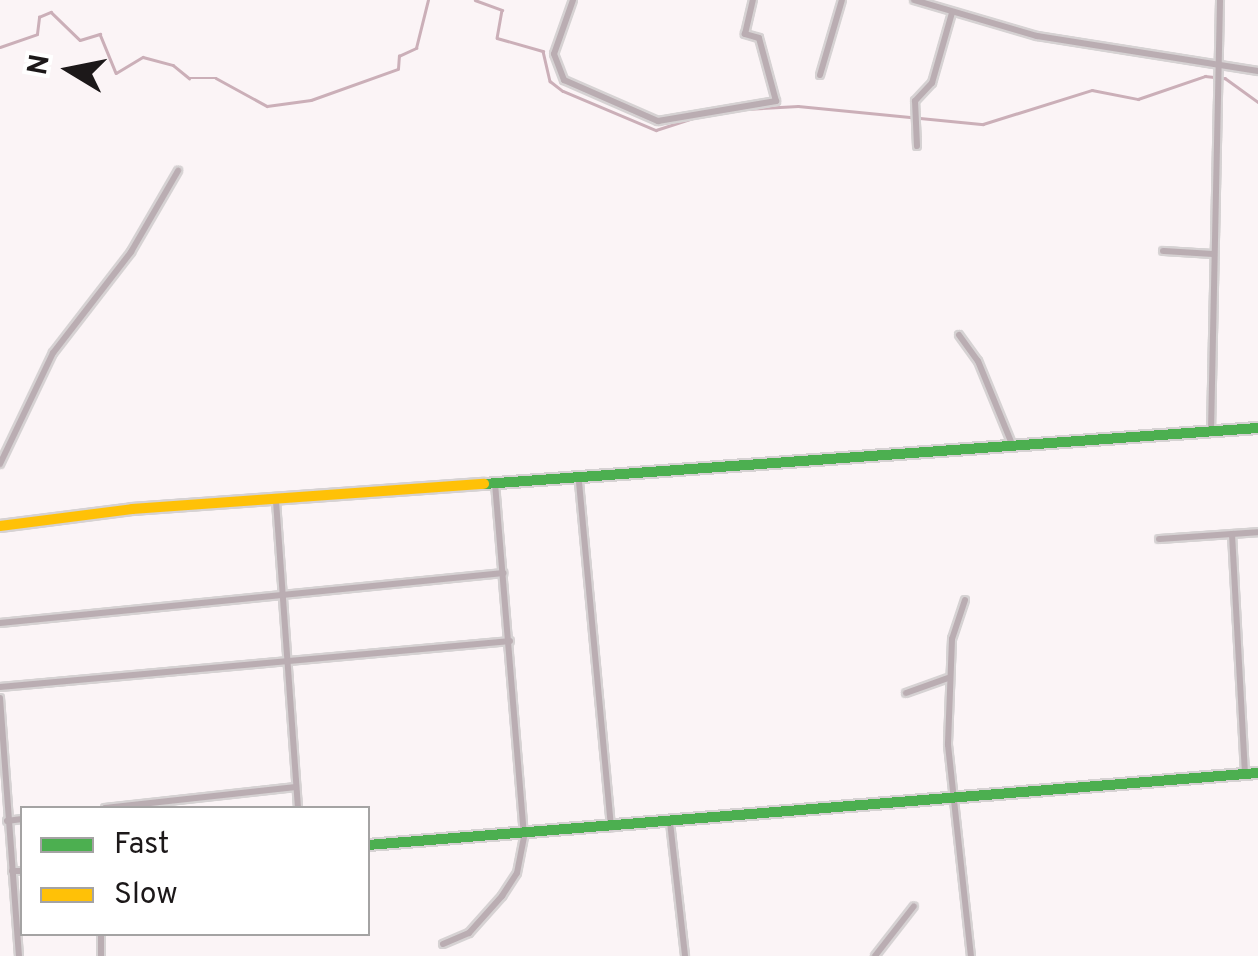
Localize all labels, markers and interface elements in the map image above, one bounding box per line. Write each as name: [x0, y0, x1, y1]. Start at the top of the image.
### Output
north arrow: [20, 20, 120, 120]
text: N: [21, 52, 60, 78]
legend: [20, 806, 370, 936]
text: Fast: [114, 827, 169, 864]
text: Slow: [114, 877, 178, 914]

